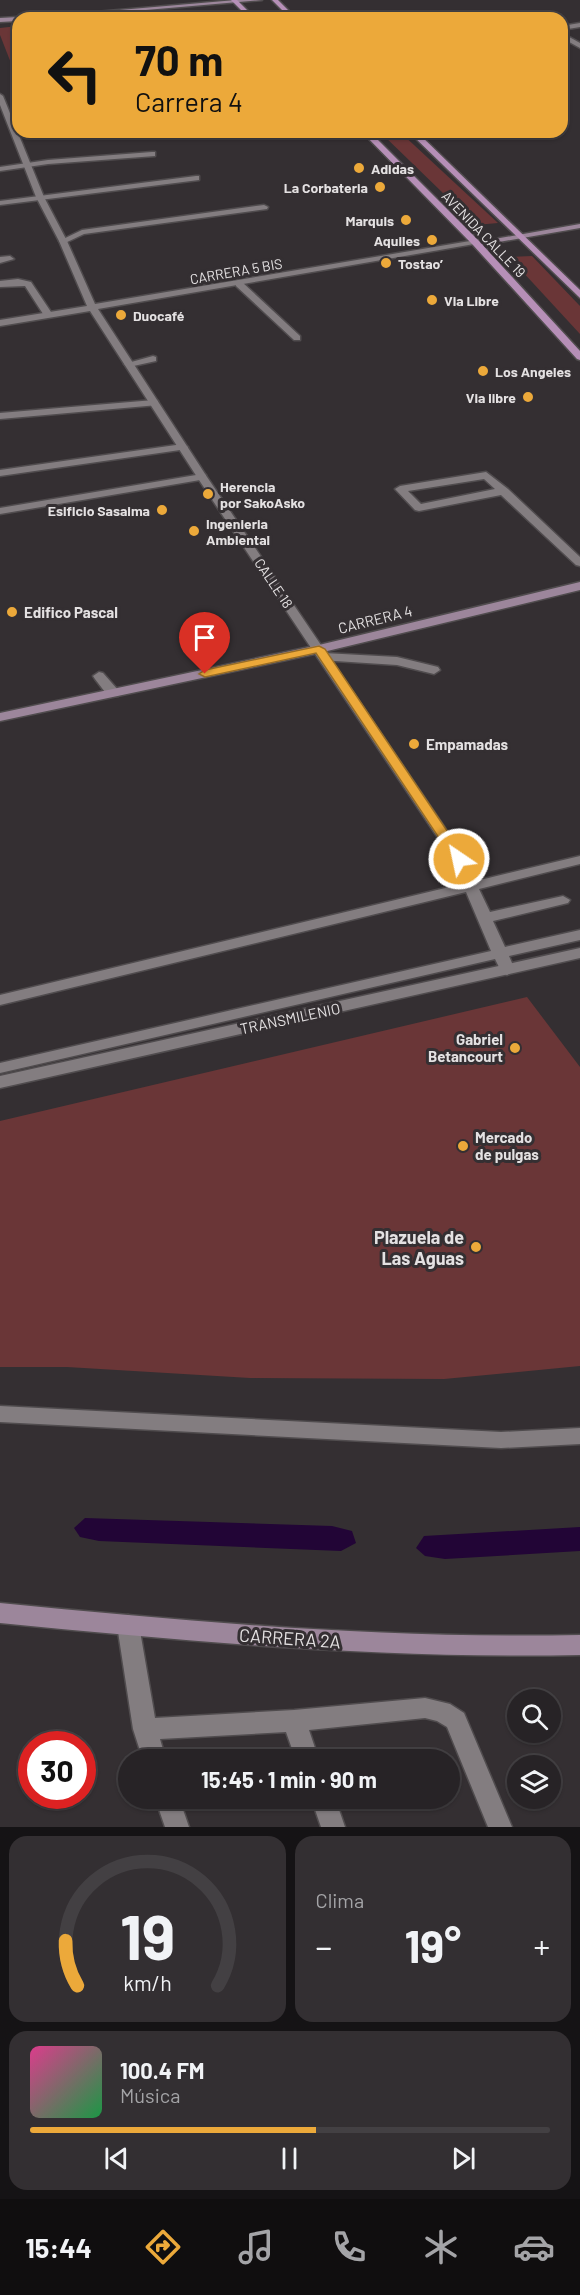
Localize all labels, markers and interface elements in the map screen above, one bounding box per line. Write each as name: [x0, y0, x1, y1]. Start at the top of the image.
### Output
text: 70 m: [135, 34, 223, 84]
icon: left: [36, 36, 114, 114]
text: Carrera 4: [135, 85, 243, 117]
place label: Adidas: [371, 160, 414, 177]
marker: Adidas: [352, 161, 366, 175]
place label: La Corbateria: [284, 179, 368, 196]
marker: La Corbateria: [373, 180, 387, 194]
street label: AVENIDA CALLE 19: [438, 187, 530, 281]
place label: Marquis: [345, 212, 394, 229]
marker: Marquis: [399, 213, 413, 227]
place label: Aquiles: [374, 232, 420, 249]
marker: Aquiles: [425, 233, 439, 247]
street label: CARRERA 5 BIS: [188, 255, 284, 287]
place label: Tostao’: [398, 255, 443, 272]
marker: Tostao’: [379, 256, 393, 270]
place label: Via Libre: [444, 292, 499, 309]
marker: Via Libre: [425, 293, 439, 307]
place label: Duocafé: [133, 307, 185, 324]
marker: Duocafé: [114, 308, 128, 322]
place label: Los Angeles: [495, 363, 571, 380]
marker: Los Angeles: [476, 364, 490, 378]
place label: Via libre: [466, 389, 516, 406]
marker: Via libre: [521, 390, 535, 404]
place label: Herencia por SakoAsko: [220, 478, 305, 511]
marker: Herencia por SakoAsko: [201, 487, 215, 501]
place label: Esificio Sasaima: [48, 502, 150, 519]
marker: Esificio Sasaima: [155, 503, 169, 517]
place label: Ingenieria Ambiental: [206, 515, 270, 548]
marker: Ingenieria Ambiental: [187, 524, 201, 538]
street label: CALLE 18: [251, 555, 297, 611]
street label: CARRERA 4: [336, 601, 414, 637]
place label: Edifico Pascal: [24, 603, 118, 621]
marker: Edifico Pascal: [5, 605, 19, 619]
pin: [179, 612, 230, 674]
icon: arrive: [188, 621, 221, 654]
place label: Empamadas: [426, 735, 509, 753]
marker: Empamadas: [407, 737, 421, 751]
position arrow: [427, 827, 491, 891]
street label: TRANSMILENIO: [238, 999, 342, 1037]
place label: Gabriel Betancourt: [428, 1030, 503, 1065]
marker: Gabriel Betancourt: [508, 1041, 522, 1055]
place label: Mercado de pulgas: [475, 1128, 539, 1163]
marker: Mercado de pulgas: [456, 1139, 470, 1153]
place label: Plazuela de Las Aguas: [374, 1226, 464, 1269]
marker: Plazuela de Las Aguas: [469, 1240, 483, 1254]
street label: CARRERA 2A: [239, 1623, 341, 1653]
map controls: [507, 1689, 561, 1809]
button: search: [507, 1689, 561, 1743]
speed limit sign: 30: [18, 1731, 96, 1809]
button: layers: [507, 1755, 561, 1809]
text: 15:45 · 1 min · 90 m: [201, 1766, 377, 1792]
text: Clima: [316, 1888, 364, 1912]
text: 19: [120, 1898, 175, 1972]
text: 19°: [404, 1918, 461, 1972]
text: −: [316, 1926, 332, 1966]
text: +: [534, 1926, 550, 1966]
text: km/h: [123, 1970, 172, 1995]
text: 100.4 FM: [120, 2057, 205, 2083]
text: Música: [120, 2083, 180, 2107]
icon: previous: [100, 2142, 133, 2175]
icon: pause: [273, 2142, 306, 2175]
icon: next: [447, 2142, 480, 2175]
icon: directions: [142, 2226, 184, 2268]
icon: music: [235, 2226, 277, 2268]
icon: phone: [328, 2226, 370, 2268]
icon: climate: [420, 2226, 462, 2268]
icon: car: [513, 2226, 555, 2268]
text: 15:44: [25, 2231, 92, 2263]

